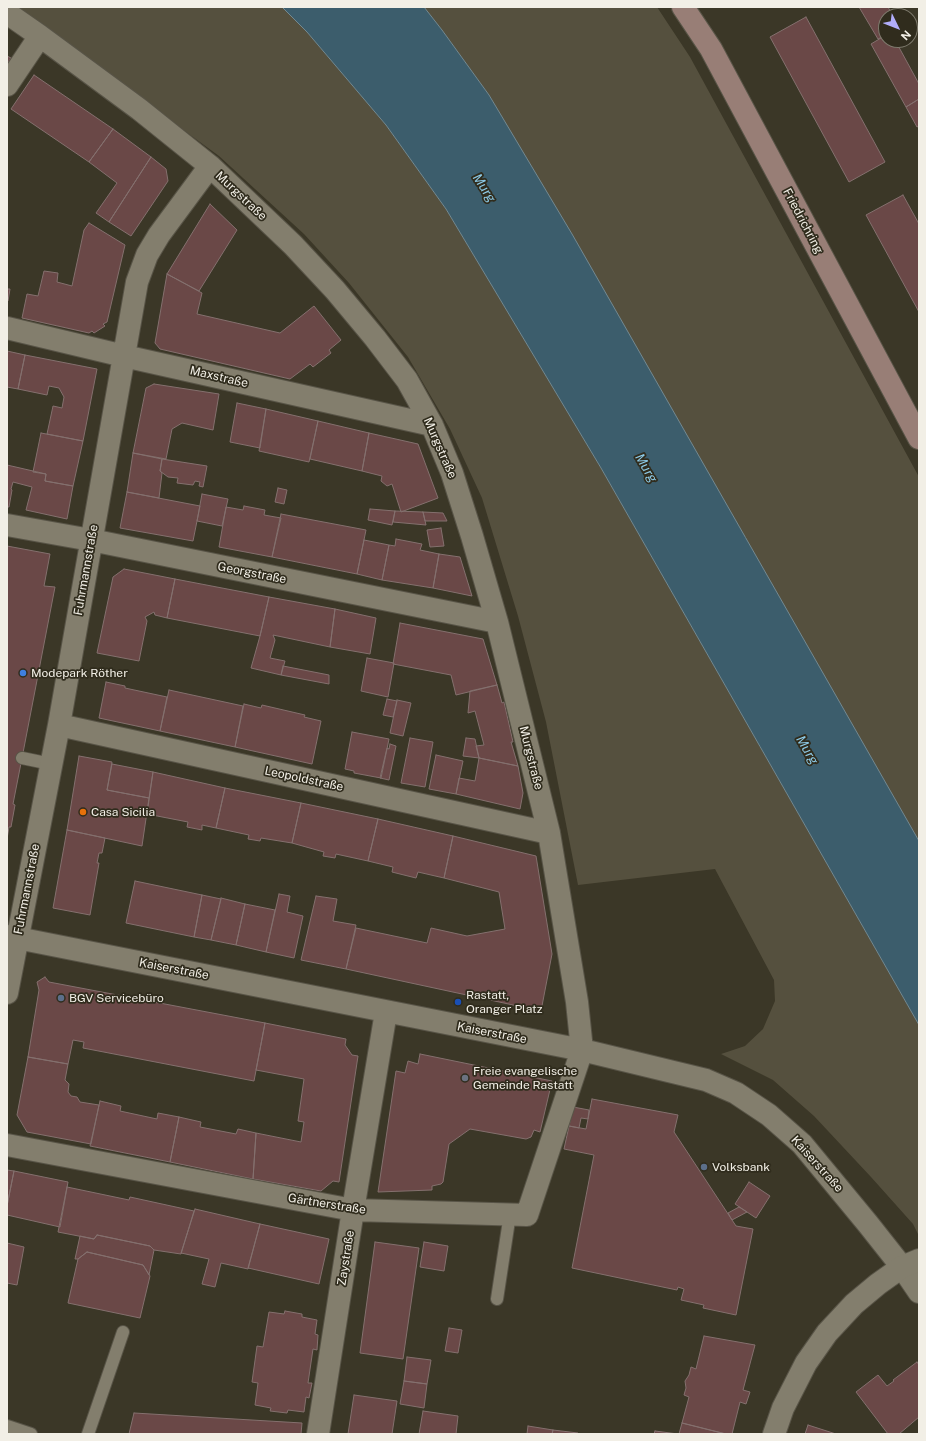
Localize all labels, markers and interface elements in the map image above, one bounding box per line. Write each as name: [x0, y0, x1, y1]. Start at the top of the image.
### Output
north arrow: [878, 8, 918, 48]
text: N: [899, 28, 913, 43]
street label: Murgstraße: [212, 169, 270, 223]
water label: Murg: [469, 171, 499, 205]
street label: Friedrichring: [780, 186, 826, 256]
street label: Maxstraße: [188, 363, 250, 391]
street label: Murgstraße: [420, 415, 460, 481]
water label: Murg: [632, 451, 660, 485]
street label: Fuhrmannstraße: [71, 523, 101, 617]
street label: Georgstraße: [216, 559, 288, 587]
place label: Modepark Röther: [31, 666, 128, 680]
marker: Modepark Röther: [18, 668, 28, 678]
street label: Murgstraße: [516, 725, 546, 791]
water label: Murg: [793, 733, 821, 767]
street label: Leopoldstraße: [263, 764, 345, 794]
place label: Casa Sicilia: [91, 805, 155, 819]
marker: Casa Sicilia: [78, 807, 88, 817]
street label: Fuhrmannstraße: [11, 842, 43, 936]
street label: Kaiserstraße: [138, 955, 210, 983]
place label: Rastatt, Oranger Platz: [466, 988, 542, 1016]
place label: BGV Servicebüro: [69, 991, 164, 1005]
marker: BGV Servicebüro: [56, 993, 66, 1003]
marker: Rastatt, Oranger Platz: [453, 997, 463, 1007]
street label: Kaiserstraße: [456, 1019, 528, 1047]
place label: Freie evangelische Gemeinde Rastatt: [473, 1064, 577, 1092]
marker: Freie evangelische Gemeinde Rastatt: [460, 1073, 470, 1083]
street label: Kaiserstraße: [788, 1133, 846, 1195]
place label: Volksbank: [712, 1160, 770, 1174]
marker: Volksbank: [699, 1162, 709, 1172]
street label: Gärtnerstraße: [287, 1191, 367, 1217]
street label: Zaystraße: [335, 1229, 357, 1287]

